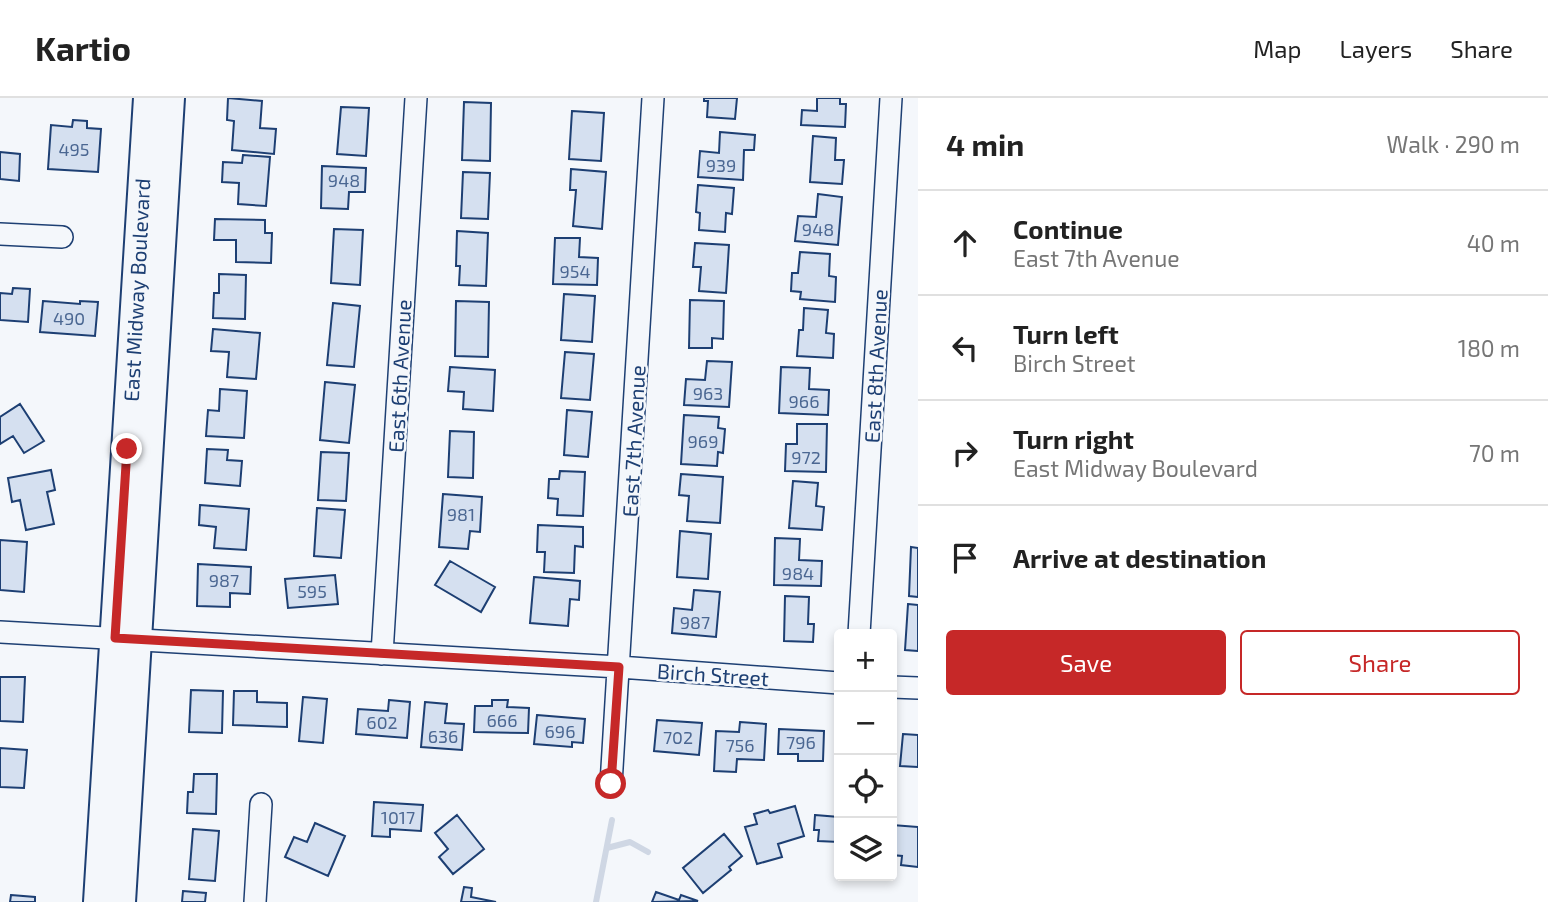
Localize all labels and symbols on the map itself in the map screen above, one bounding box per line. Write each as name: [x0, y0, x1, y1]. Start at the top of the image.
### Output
house number: 495: [58, 138, 90, 160]
house number: 939: [706, 154, 736, 176]
house number: 948: [328, 169, 360, 191]
street label: East Midway Boulevard: [118, 178, 154, 402]
house number: 948: [802, 218, 834, 240]
house number: 954: [559, 260, 591, 282]
street label: East 8th Avenue: [858, 288, 892, 444]
street label: East 6th Avenue: [383, 299, 415, 453]
house number: 490: [53, 307, 85, 329]
street label: East 7th Avenue: [617, 364, 649, 518]
house number: 963: [693, 382, 723, 404]
house number: 966: [789, 390, 819, 412]
house number: 969: [688, 430, 718, 452]
route end: [111, 433, 142, 464]
house number: 972: [791, 446, 821, 468]
house number: 981: [447, 503, 475, 525]
house number: 984: [782, 562, 814, 584]
house number: 987: [209, 569, 239, 591]
house number: 595: [297, 580, 327, 602]
house number: 987: [680, 611, 710, 633]
street label: Birch Street: [656, 658, 770, 690]
house number: 666: [487, 709, 517, 731]
house number: 602: [366, 711, 398, 733]
house number: 696: [545, 720, 575, 742]
house number: 636: [428, 725, 458, 747]
house number: 702: [663, 726, 693, 748]
house number: 796: [786, 731, 816, 753]
house number: 756: [725, 734, 755, 756]
route start: [595, 768, 626, 799]
house number: 1017: [381, 806, 415, 828]

